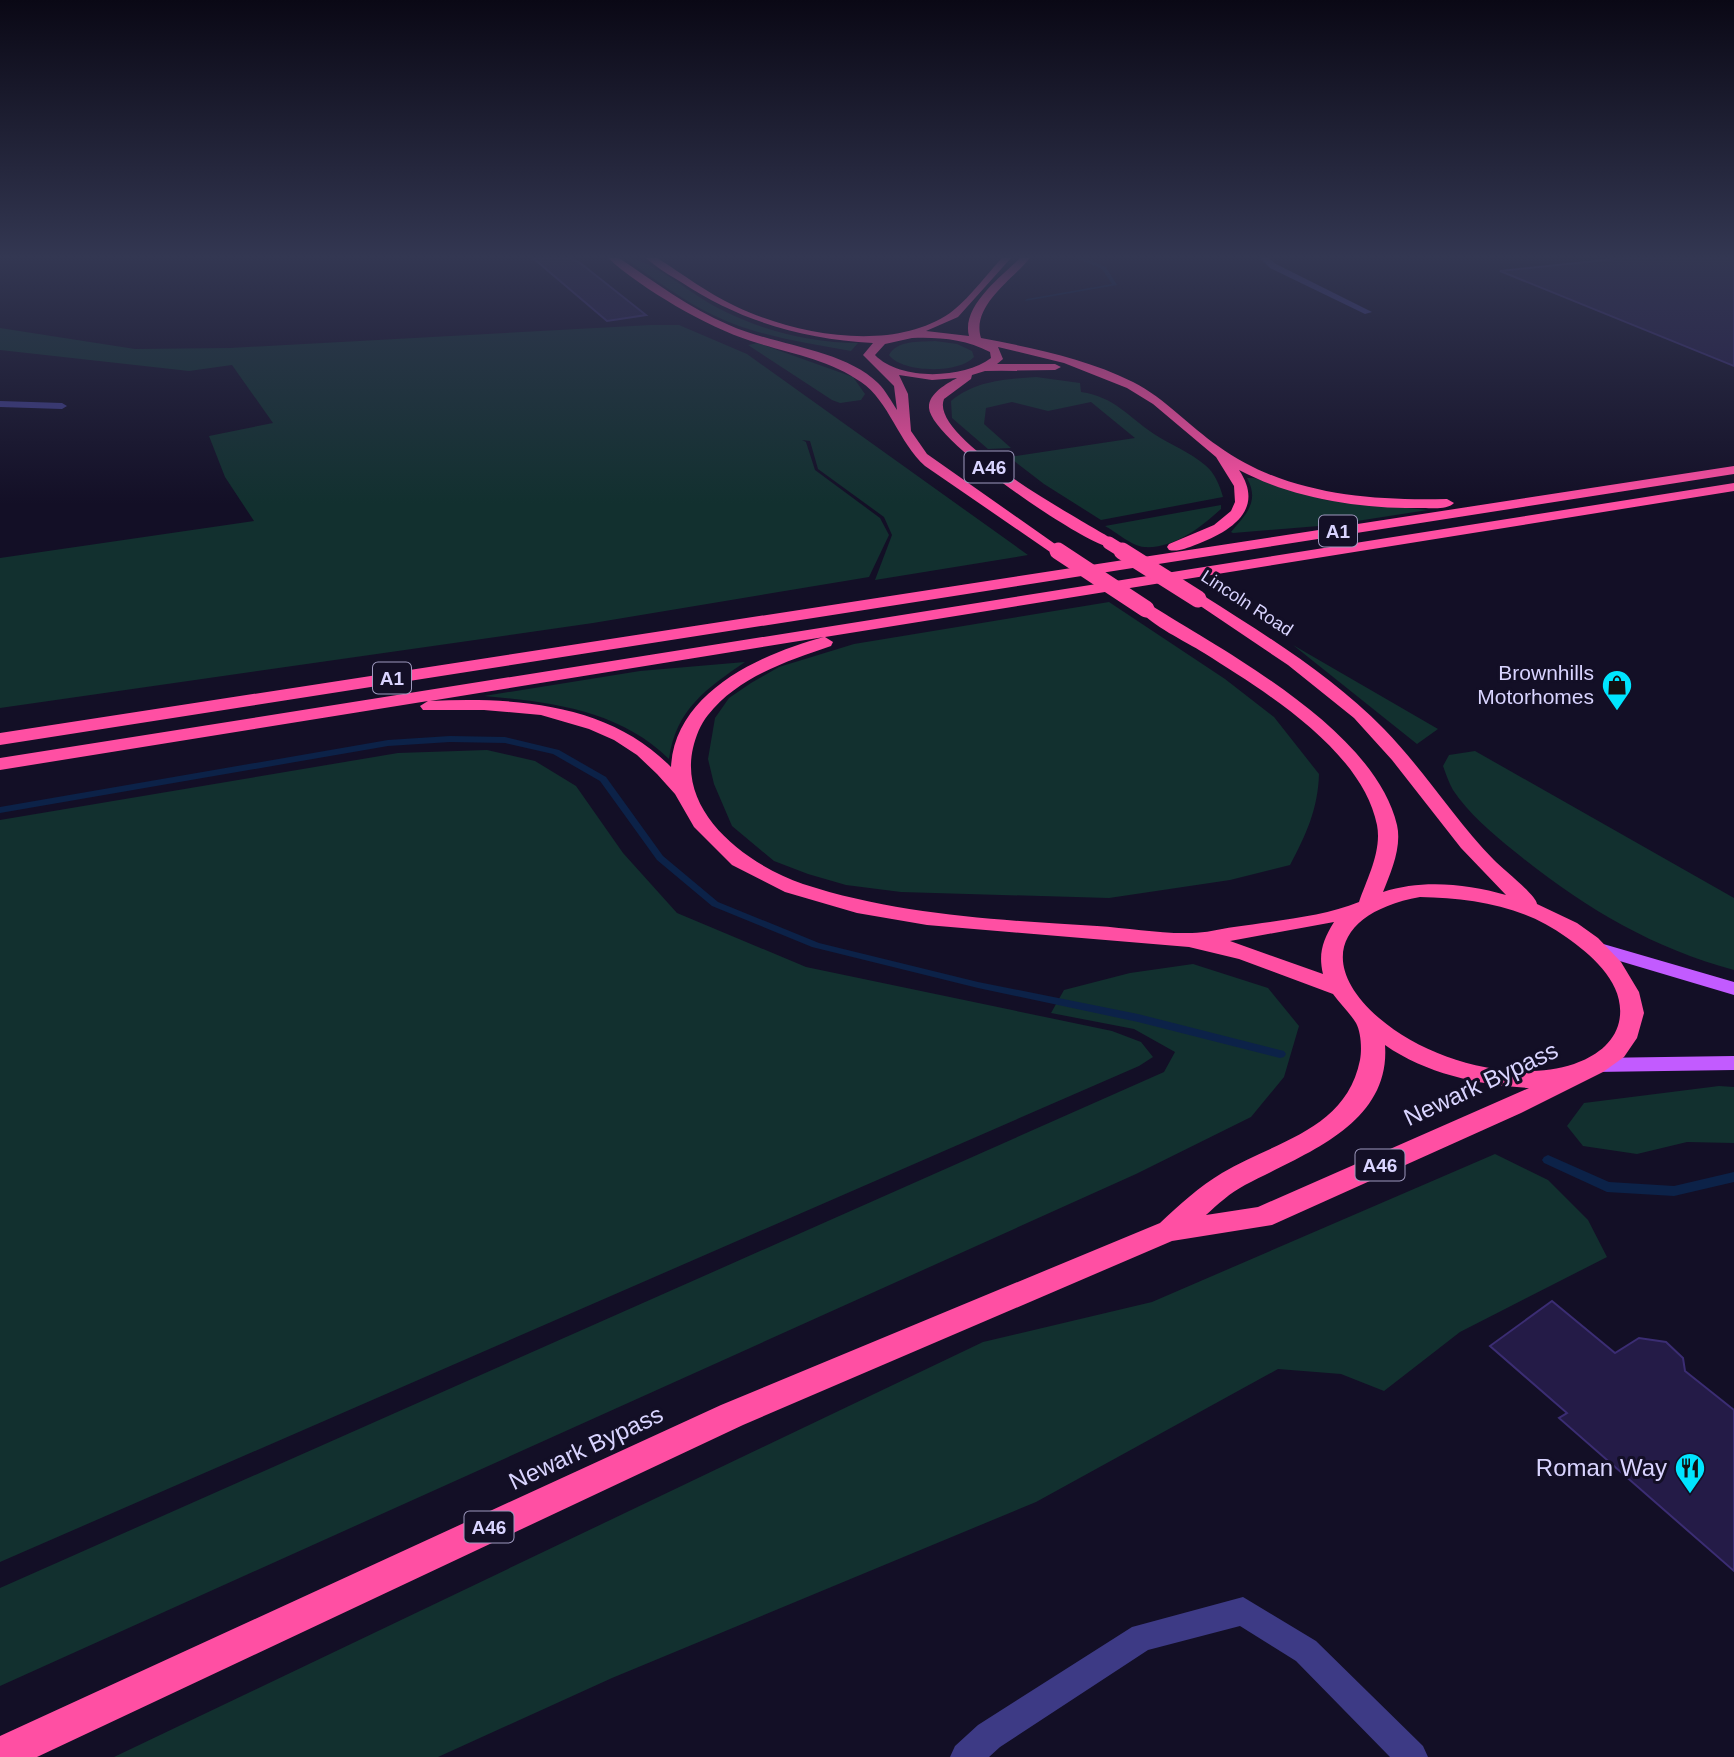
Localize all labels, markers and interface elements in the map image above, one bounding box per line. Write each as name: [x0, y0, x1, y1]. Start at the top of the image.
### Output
road number: A46: [964, 452, 1014, 482]
road number: A1: [1319, 516, 1357, 546]
street label: Lincoln Road: [1197, 566, 1297, 640]
place label: Brownhills Motorhomes: [1477, 661, 1594, 708]
road number: A1: [373, 663, 411, 694]
shop icon: Brownhills Motorhomes: [1600, 668, 1634, 712]
street label: Newark Bypass: [1400, 1036, 1562, 1131]
road number: A46: [1356, 1149, 1404, 1180]
street label: Newark Bypass: [505, 1400, 667, 1495]
restaurant icon: Roman Way: [1673, 1451, 1707, 1495]
place label: Roman Way: [1536, 1454, 1667, 1481]
road number: A46: [464, 1512, 514, 1542]

